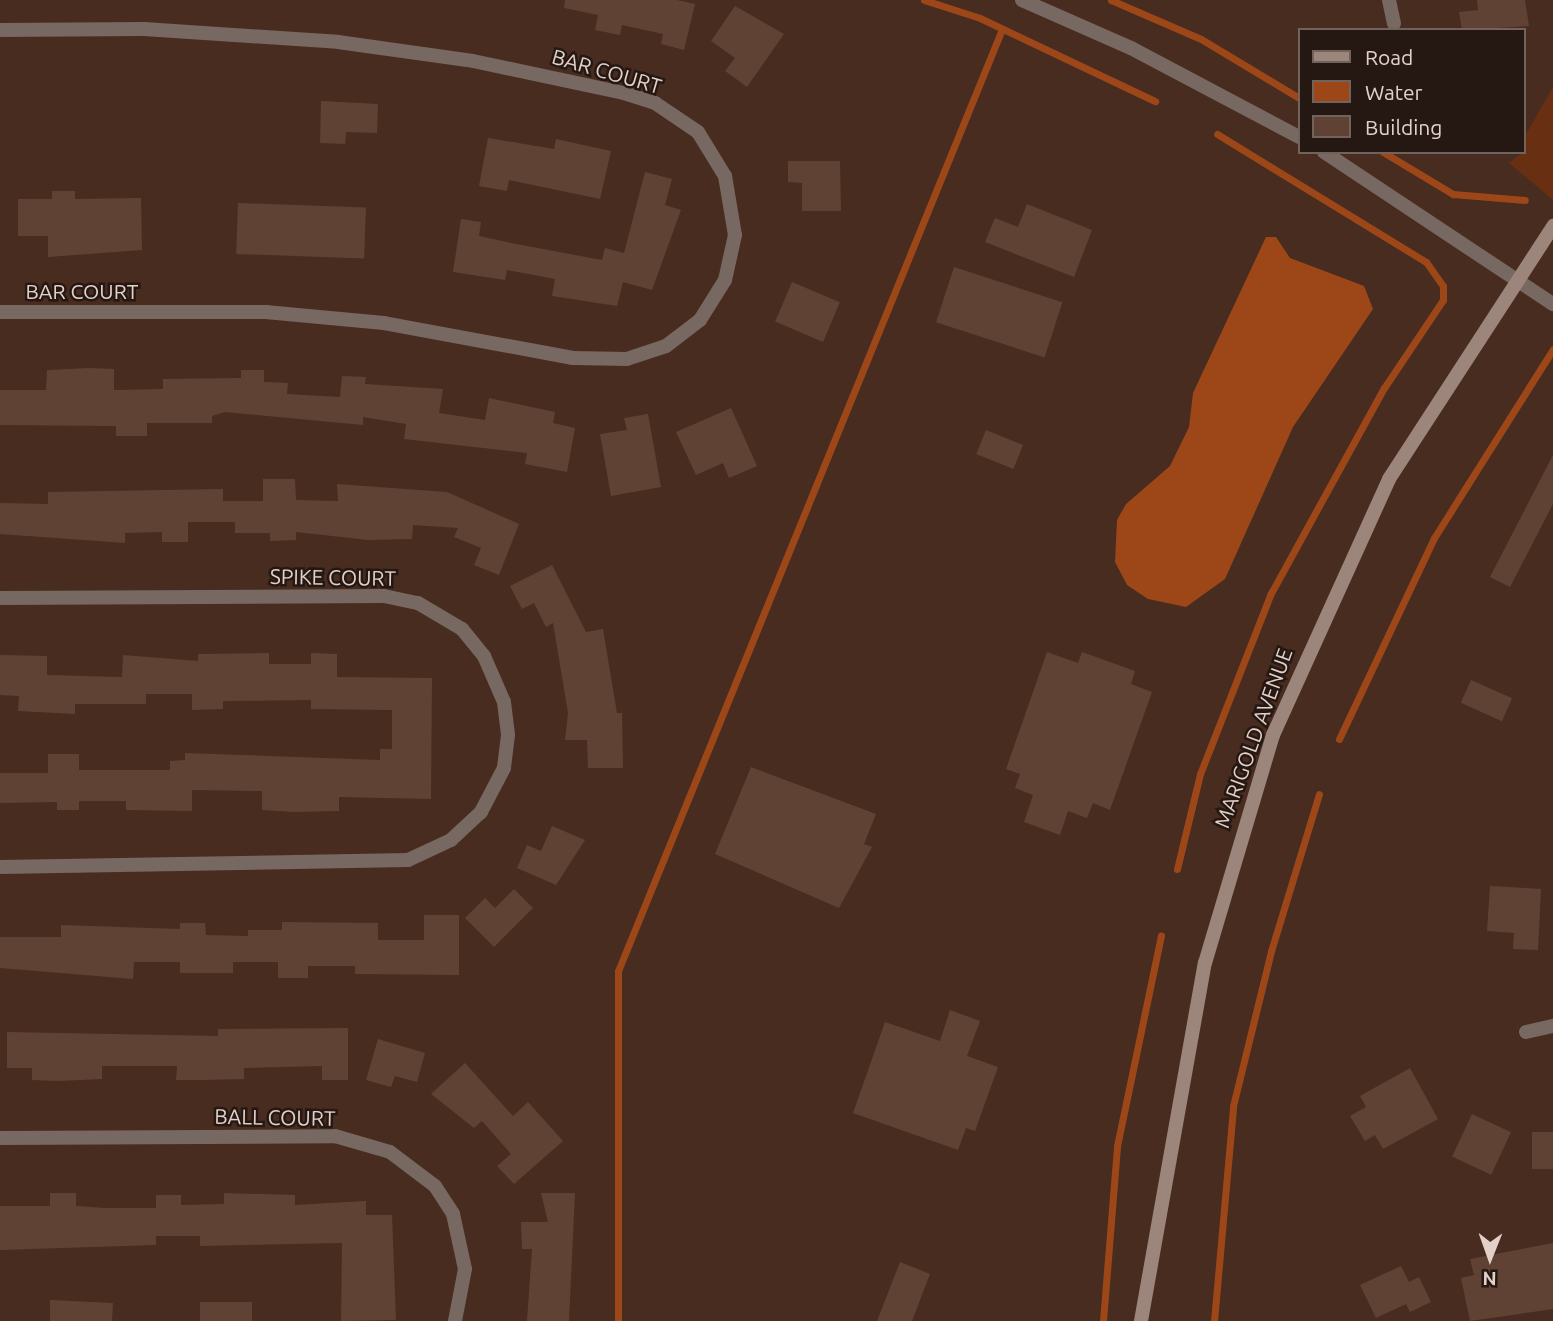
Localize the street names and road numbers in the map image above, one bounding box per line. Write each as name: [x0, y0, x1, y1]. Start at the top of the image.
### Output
street label: BAR COURT: [549, 43, 665, 99]
street label: BAR COURT: [26, 278, 138, 304]
street label: SPIKE COURT: [270, 563, 396, 591]
street label: MARIGOLD AVENUE: [1209, 645, 1297, 831]
street label: BALL COURT: [214, 1103, 336, 1131]

